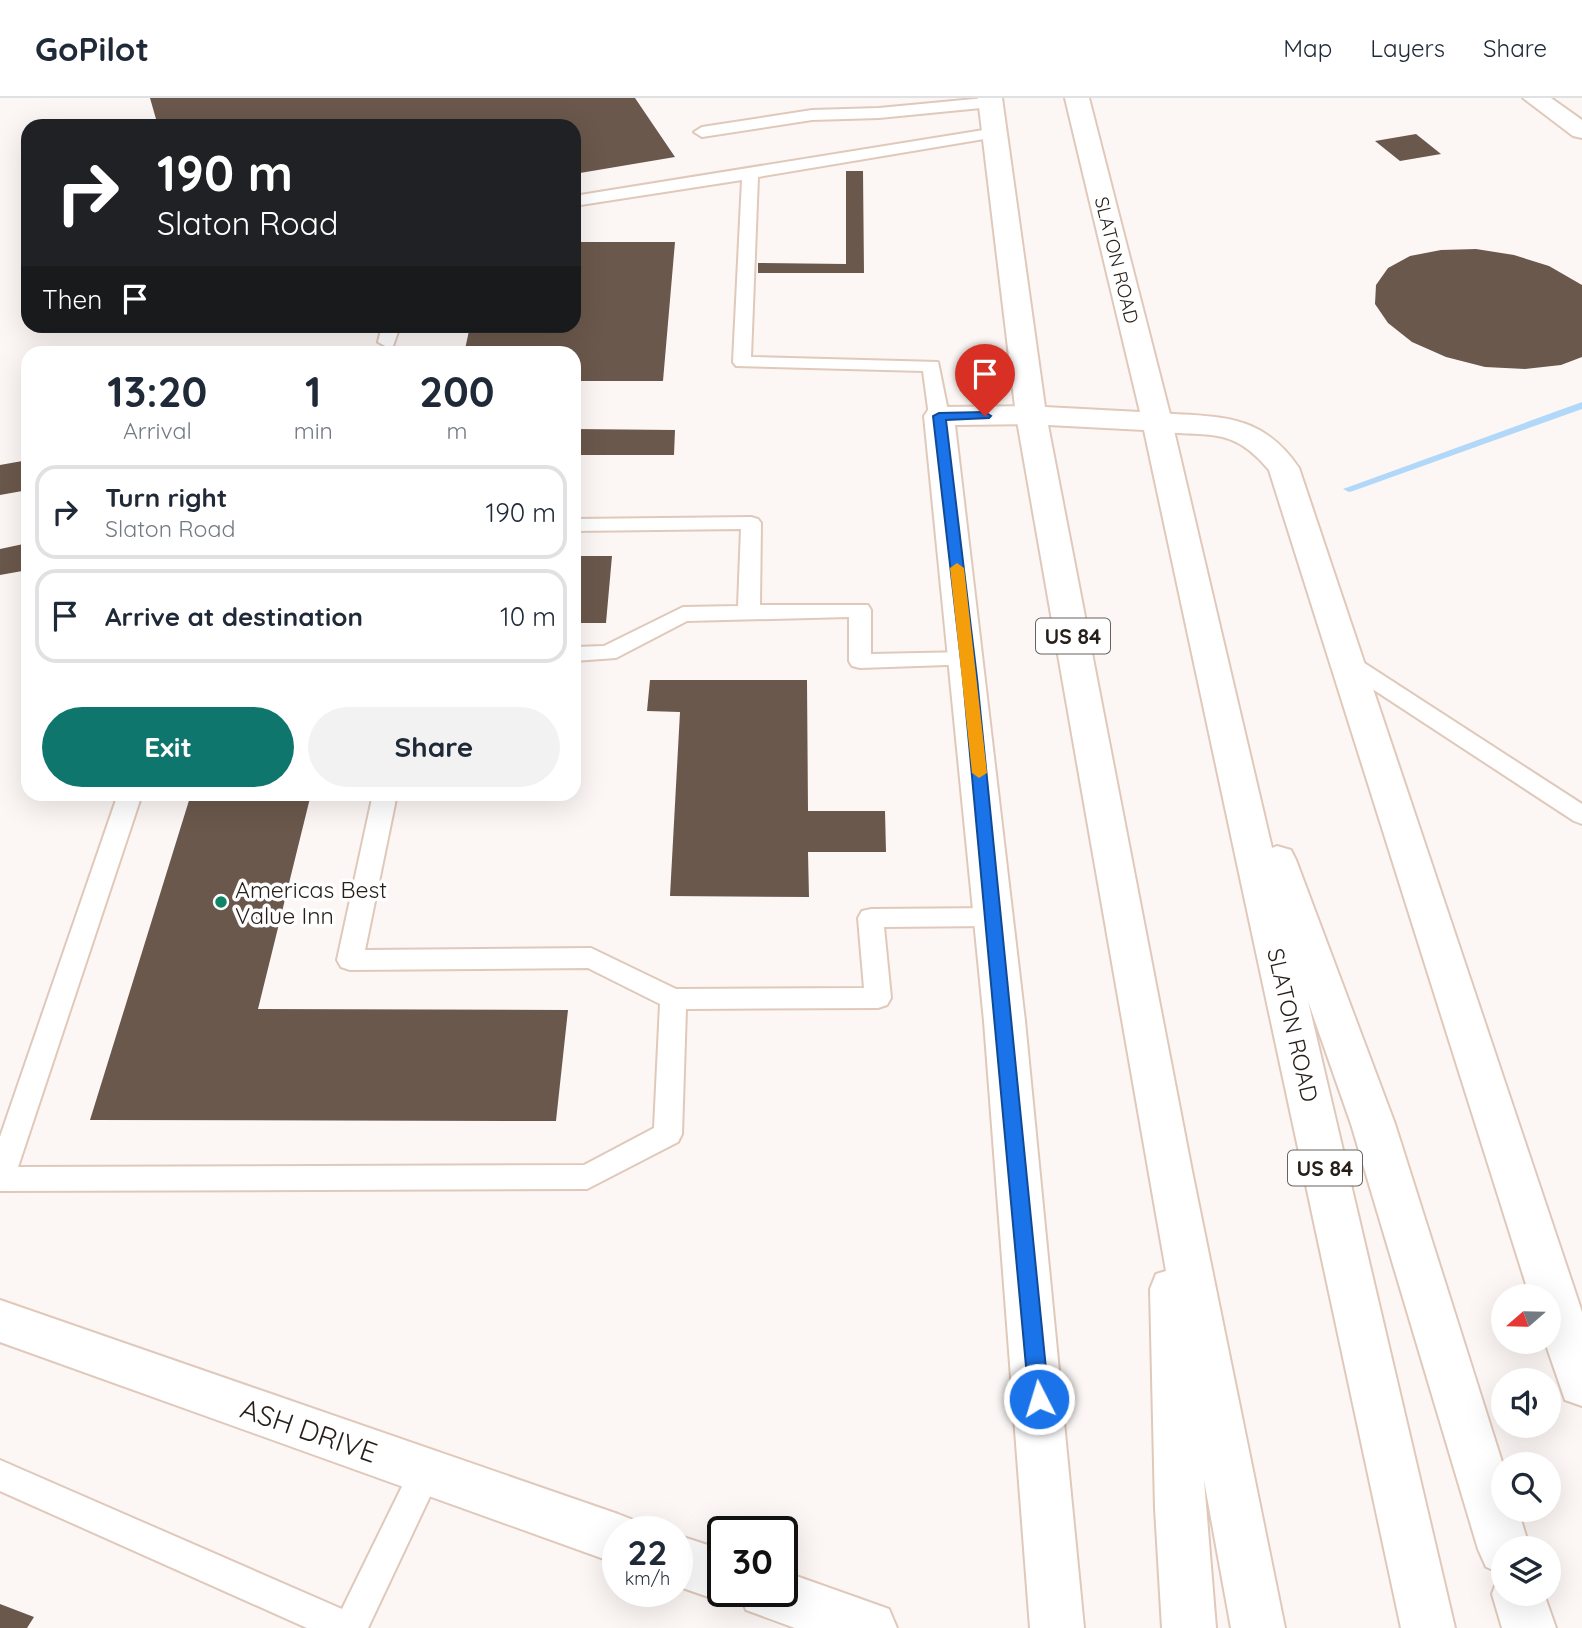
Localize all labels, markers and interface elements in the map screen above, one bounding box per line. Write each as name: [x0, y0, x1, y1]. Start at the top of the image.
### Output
text: GoPilot: [35, 28, 149, 69]
text: Map: [1283, 33, 1332, 63]
text: Layers: [1370, 33, 1445, 63]
text: Share: [1483, 33, 1547, 63]
text: 190 m: [157, 142, 293, 203]
icon: right: [42, 147, 133, 238]
street label: SLATON ROAD: [1090, 194, 1144, 326]
text: Slaton Road: [157, 203, 338, 243]
icon: arrive: [116, 280, 154, 318]
text: Then: [42, 283, 102, 316]
pin: [955, 344, 1015, 416]
icon: arrive: [966, 355, 1004, 393]
text: 13:20: [107, 365, 207, 418]
text: 1: [305, 365, 321, 418]
text: 200: [419, 365, 495, 418]
text: Arrival: [123, 416, 192, 445]
text: min: [294, 416, 333, 445]
text: m: [446, 416, 467, 445]
text: Turn right: [105, 481, 227, 514]
icon: right: [46, 493, 84, 531]
text: 190 m: [486, 496, 556, 529]
text: Slaton Road: [105, 514, 235, 543]
icon: arrive: [46, 597, 84, 635]
text: Arrive at destination: [105, 600, 363, 633]
text: 10 m: [500, 600, 556, 633]
road number: US 84: [1036, 618, 1110, 654]
button: Exit: [42, 707, 294, 787]
button: Share: [308, 707, 560, 787]
place label: Americas Best Value Inn: [235, 875, 387, 930]
marker: Americas Best Value Inn: [213, 894, 229, 910]
street label: SLATON ROAD: [1261, 945, 1325, 1105]
road number: US 84: [1288, 1150, 1362, 1186]
north arrow: [1491, 1284, 1561, 1354]
map controls: [1491, 1284, 1561, 1606]
position arrow: [1002, 1362, 1076, 1436]
button: sound: [1491, 1368, 1561, 1438]
street label: ASH DRIVE: [236, 1390, 382, 1470]
button: search: [1491, 1452, 1561, 1522]
speed limit sign: 30: [707, 1516, 798, 1607]
text: 22: [628, 1530, 667, 1574]
button: layers: [1491, 1536, 1561, 1606]
text: km/h: [625, 1567, 670, 1590]

